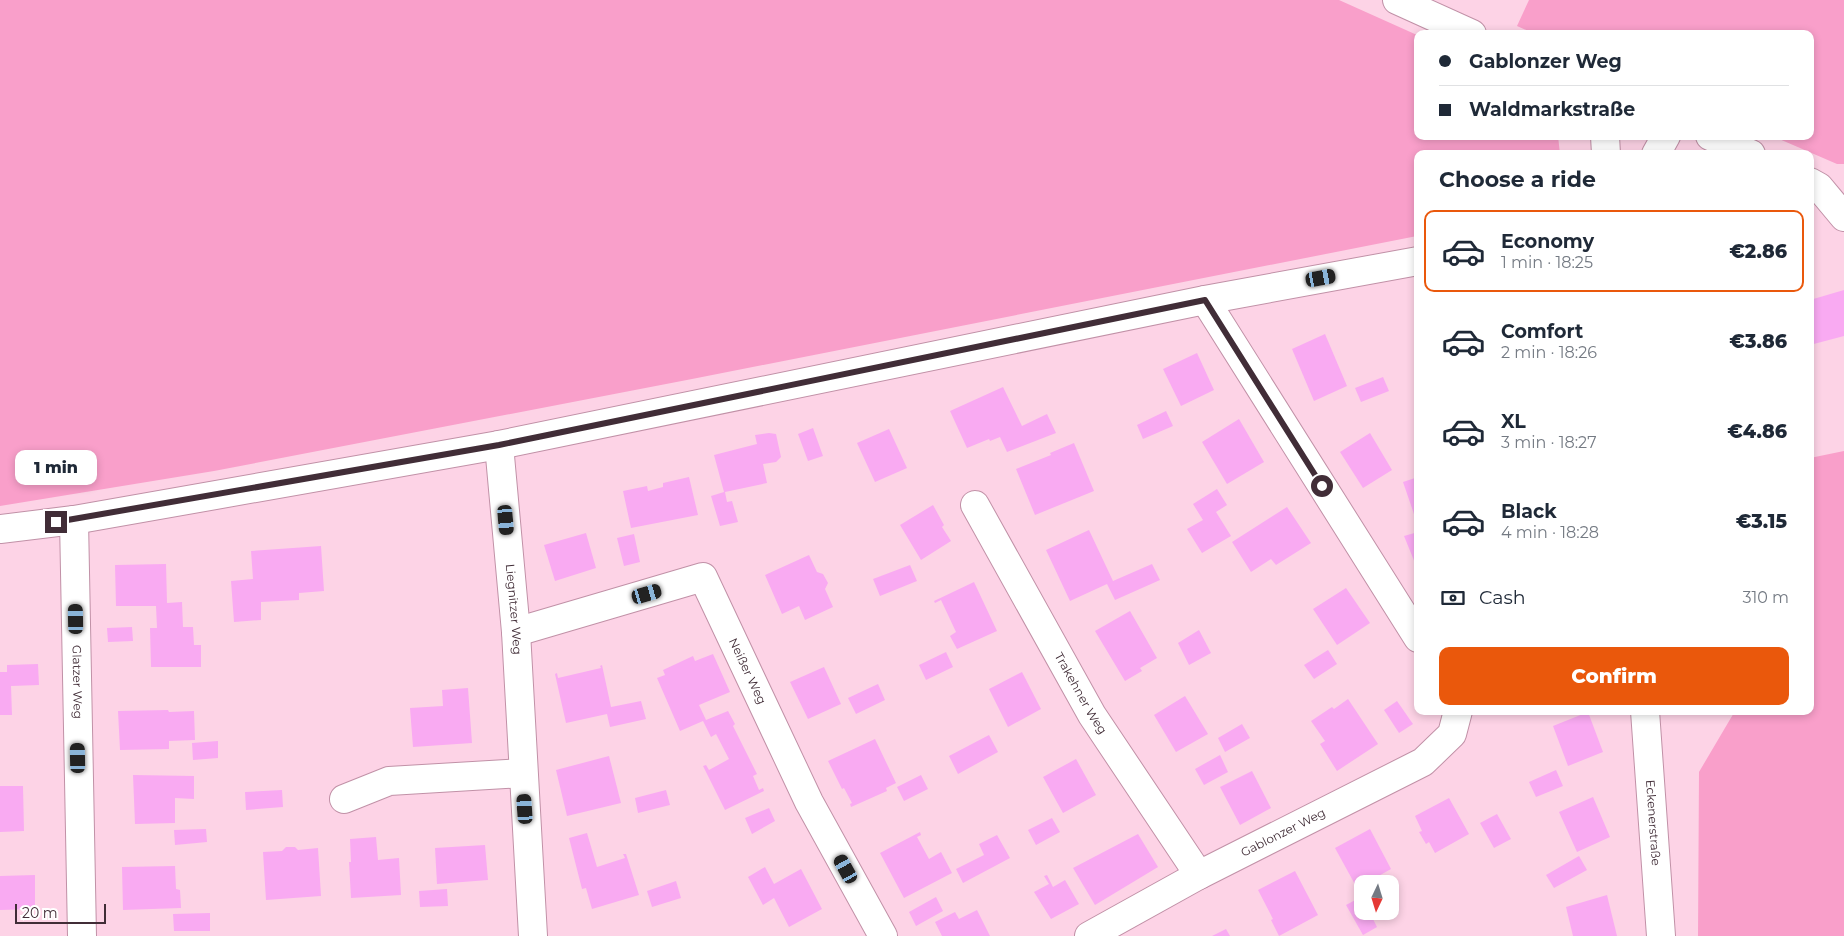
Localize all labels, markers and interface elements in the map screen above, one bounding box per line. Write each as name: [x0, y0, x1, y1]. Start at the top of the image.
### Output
text: Gablonzer Weg: [1469, 50, 1622, 73]
text: Waldmarkstraße: [1469, 98, 1635, 121]
text: Choose a ride: [1439, 166, 1596, 193]
icon: car: [1441, 229, 1486, 274]
text: Economy: [1501, 230, 1594, 253]
text: €2.86: [1729, 240, 1787, 263]
text: 1 min · 18:25: [1501, 253, 1593, 272]
car: [1304, 268, 1337, 288]
icon: car: [1441, 319, 1486, 364]
text: Comfort: [1501, 320, 1583, 343]
text: €3.86: [1729, 330, 1787, 353]
text: 2 min · 18:26: [1501, 343, 1597, 362]
icon: car: [1441, 409, 1486, 454]
text: XL: [1501, 410, 1526, 433]
text: €4.86: [1727, 420, 1787, 443]
text: 3 min · 18:27: [1501, 433, 1597, 452]
callout: 1 min: [15, 450, 97, 484]
text: 1 min: [34, 458, 78, 477]
route start: [1311, 475, 1333, 497]
icon: car: [1441, 499, 1486, 544]
text: Black: [1501, 500, 1557, 523]
car: [497, 504, 514, 536]
text: €3.15: [1736, 510, 1787, 533]
route end: [45, 511, 67, 533]
text: 4 min · 18:28: [1501, 523, 1599, 542]
street label: Liegnitzer Weg: [503, 563, 525, 655]
car: [630, 583, 663, 605]
icon: cash: [1439, 584, 1467, 612]
text: Cash: [1479, 586, 1526, 609]
text: 310 m: [1742, 588, 1789, 607]
car: [68, 604, 83, 634]
street label: Neißer Weg: [726, 635, 770, 707]
street label: Glatzer Weg: [69, 645, 86, 719]
button: Confirm: [1439, 647, 1789, 705]
street label: Trakehner Weg: [1052, 650, 1111, 737]
car: [70, 743, 85, 773]
street label: Eckenerstraße: [1643, 779, 1664, 866]
car: [516, 794, 533, 824]
street label: Gablonzer Weg: [1238, 805, 1328, 860]
car: [832, 852, 859, 886]
north arrow: [1354, 875, 1399, 920]
map controls: [1354, 875, 1399, 920]
scale bar: [15, 901, 106, 924]
text: 20 m: [22, 904, 58, 922]

